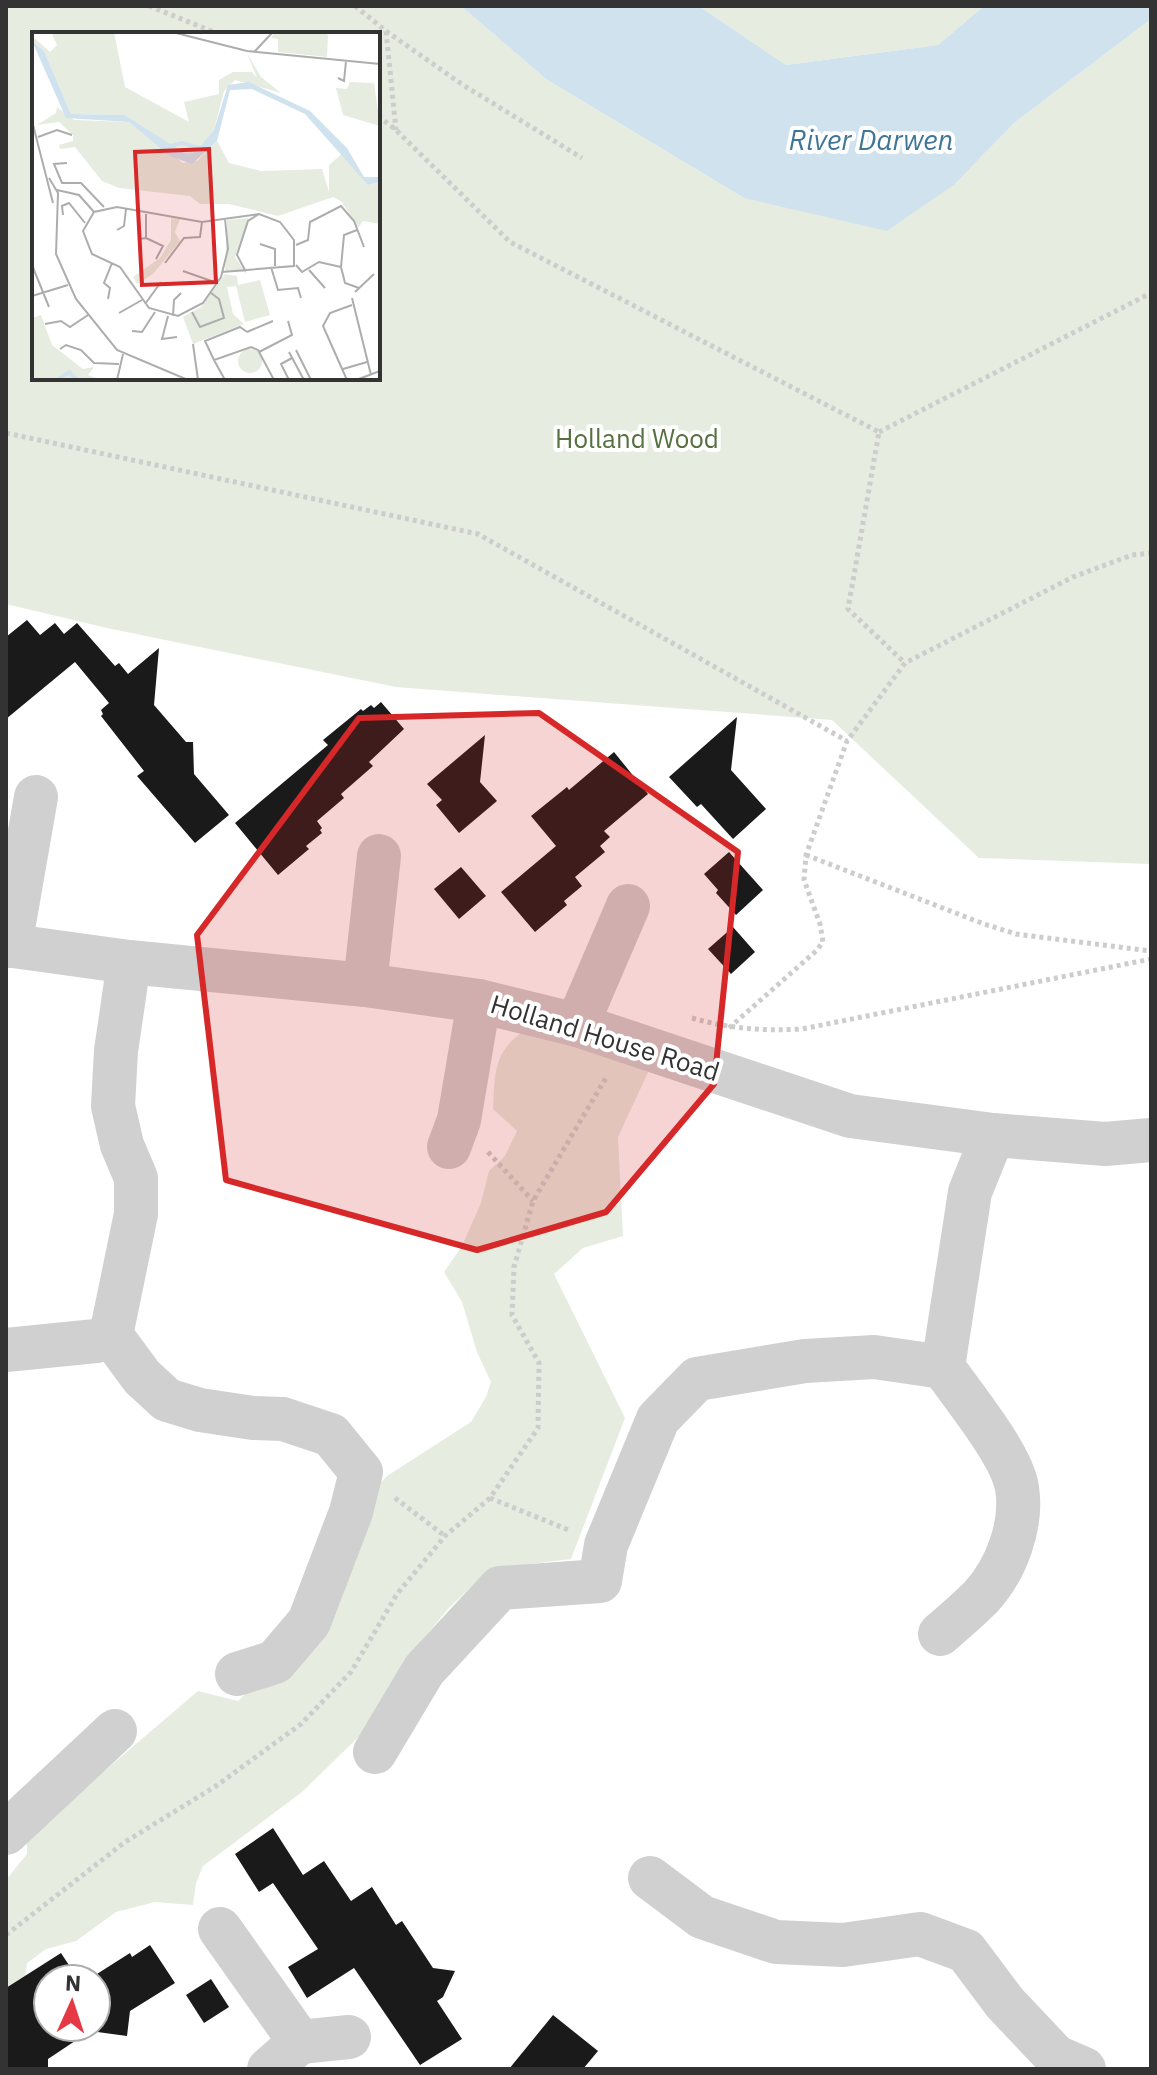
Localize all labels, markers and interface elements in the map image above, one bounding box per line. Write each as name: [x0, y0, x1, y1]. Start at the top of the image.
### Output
inset map: [32, 32, 380, 380]
water label: River Darwen: [789, 121, 953, 158]
park label: Holland Wood: [555, 421, 719, 455]
street label: Holland House Road: [487, 986, 724, 1088]
north arrow: [32, 1963, 112, 2043]
text: N: [64, 1968, 82, 1997]

